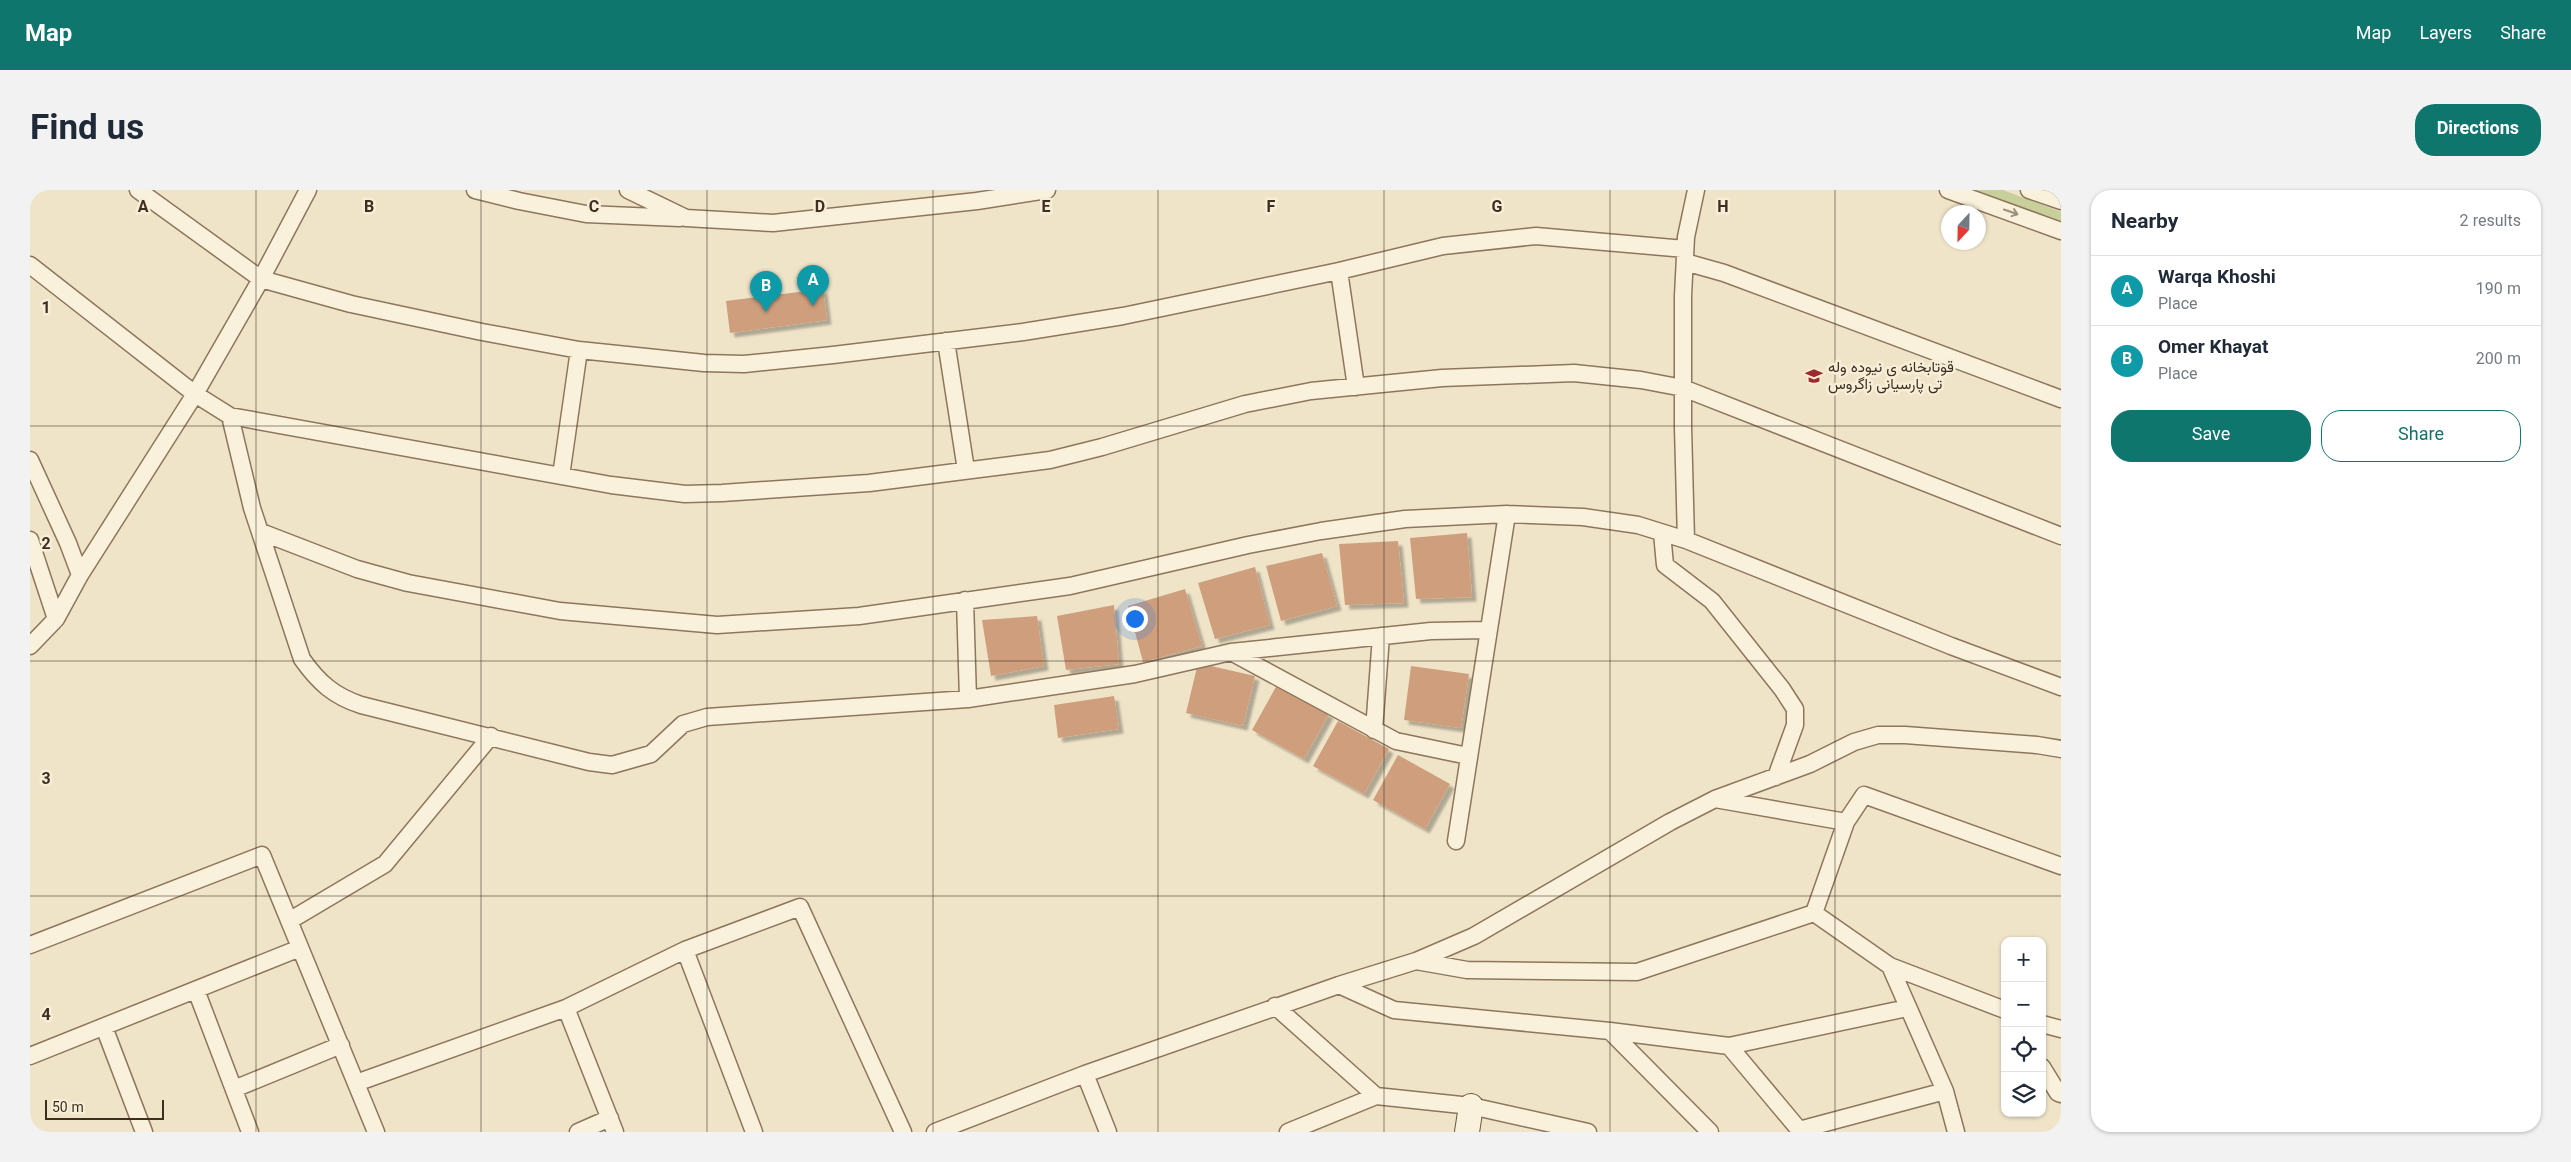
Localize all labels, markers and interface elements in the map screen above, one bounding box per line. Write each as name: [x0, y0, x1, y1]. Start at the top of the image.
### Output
text: Map: [25, 16, 72, 54]
text: Map: [2356, 21, 2391, 49]
text: Layers: [2419, 21, 2472, 49]
text: Share: [2500, 21, 2546, 49]
text: Find us: [30, 103, 144, 158]
button: Directions: [2415, 104, 2541, 156]
text: A: [138, 196, 149, 221]
text: B: [364, 196, 374, 221]
text: C: [589, 196, 599, 221]
text: D: [815, 196, 825, 221]
text: E: [1042, 196, 1051, 221]
text: F: [1267, 196, 1276, 221]
text: G: [1492, 196, 1503, 221]
text: H: [1717, 196, 1729, 221]
north arrow: [1941, 205, 1986, 250]
text: Nearby: [2111, 206, 2178, 239]
one-way arrow: [2002, 208, 2018, 217]
text: 2 results: [2459, 210, 2521, 235]
text: Warqa Khoshi: [2158, 264, 2276, 293]
pin: A: [797, 265, 829, 306]
pin: B: [750, 271, 782, 312]
text: A: [2122, 278, 2132, 303]
text: 190 m: [2476, 278, 2521, 303]
text: Place: [2158, 293, 2198, 318]
text: 1: [41, 297, 51, 322]
text: Omer Khayat: [2158, 334, 2268, 363]
text: B: [2122, 348, 2132, 373]
text: 200 m: [2476, 348, 2521, 373]
place label: قوتابخانه ی نیوده وله تی پارسیانی زاگروس: [1828, 357, 1954, 397]
text: Place: [2158, 363, 2198, 388]
school or university icon: قوتابخانه ی نیوده وله تی پارسیانی زاگروس: [1804, 366, 1824, 386]
button: Save: [2111, 410, 2311, 462]
button: Share: [2321, 410, 2521, 462]
text: 2: [41, 533, 51, 558]
your location: [1122, 606, 1148, 632]
text: 3: [41, 768, 51, 793]
map controls: [2001, 937, 2046, 1117]
button: +: [2001, 937, 2046, 982]
button: −: [2001, 982, 2046, 1027]
text: 4: [41, 1004, 51, 1029]
button: locate: [2001, 1027, 2046, 1072]
button: layers: [2001, 1072, 2046, 1117]
scale bar: [45, 1097, 164, 1120]
text: 50 m: [52, 1098, 84, 1120]

